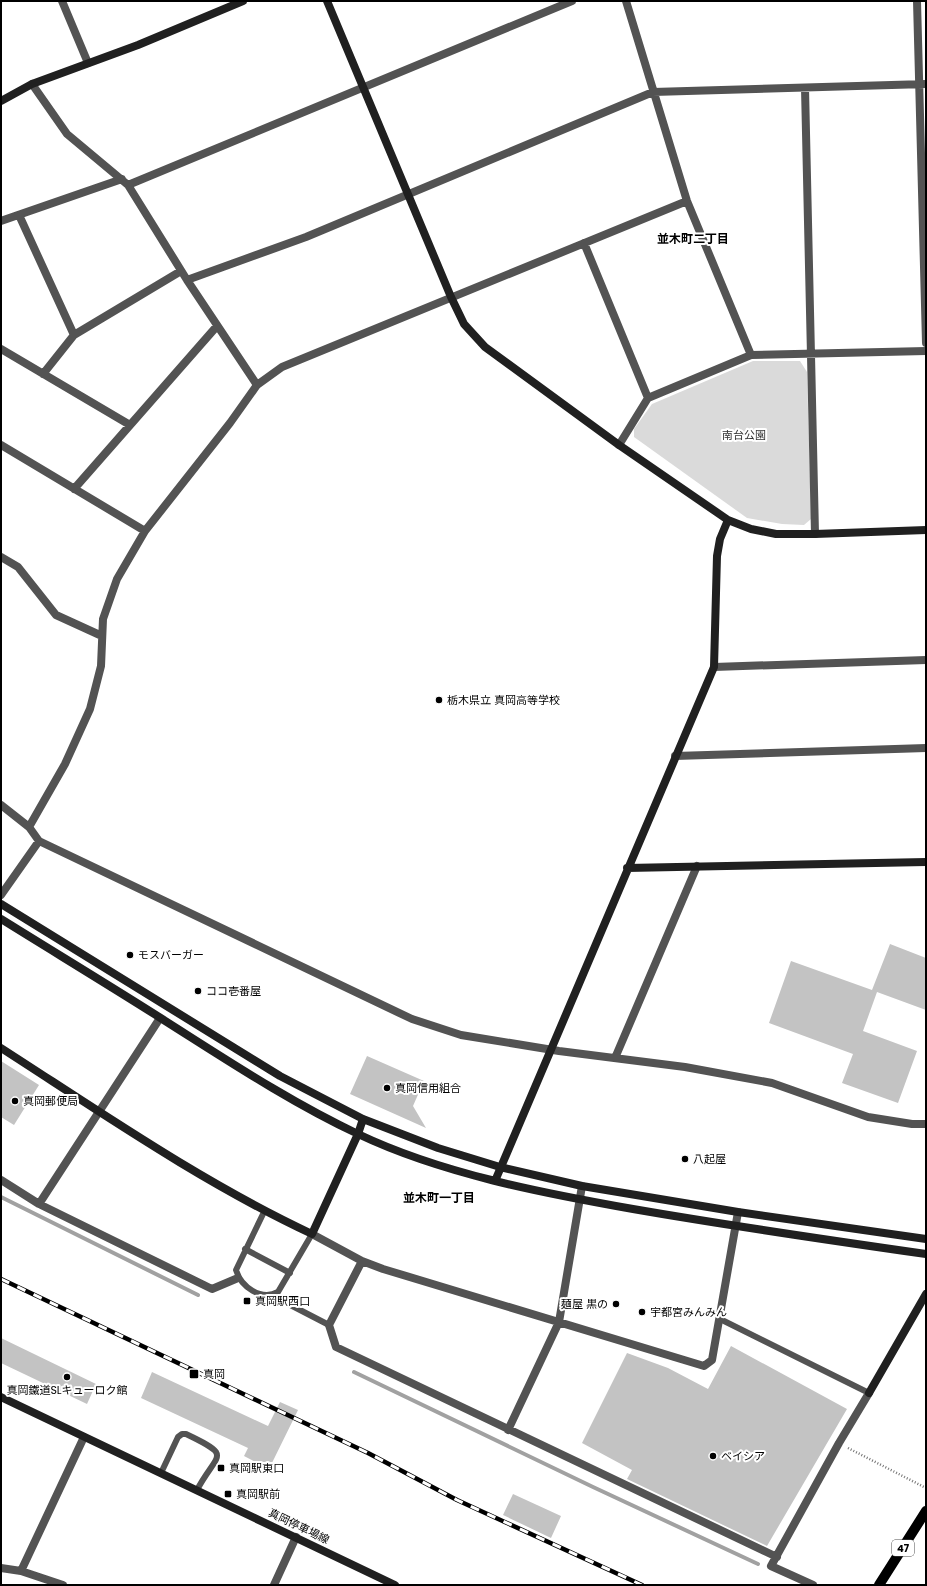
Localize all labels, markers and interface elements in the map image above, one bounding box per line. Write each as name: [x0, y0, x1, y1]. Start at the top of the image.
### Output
district label: 並木町二丁目: [657, 230, 729, 247]
park label: 南台公園: [722, 427, 766, 443]
place label: 栃木県立 真岡高等学校: [447, 692, 560, 708]
marker: 栃木県立 真岡高等学校: [434, 695, 444, 705]
place label: モスバーガー: [138, 947, 204, 963]
marker: モスバーガー: [125, 950, 135, 960]
place label: ココ壱番屋: [206, 983, 261, 999]
marker: ココ壱番屋: [193, 986, 203, 996]
place label: 真岡信用組合: [395, 1080, 461, 1096]
marker: 真岡信用組合: [382, 1083, 392, 1093]
place label: 真岡郵便局: [23, 1093, 78, 1109]
marker: 真岡郵便局: [10, 1096, 20, 1106]
place label: 八起屋: [693, 1151, 726, 1167]
marker: 八起屋: [680, 1154, 690, 1164]
district label: 並木町一丁目: [403, 1189, 475, 1206]
place label: 真岡駅西口: [255, 1293, 310, 1309]
marker: 真岡駅西口: [242, 1296, 252, 1306]
place label: 麺屋 黒の: [561, 1296, 608, 1312]
marker: 麺屋 黒の: [611, 1299, 621, 1309]
place label: 宇都宮みんみん: [650, 1304, 727, 1320]
marker: 宇都宮みんみん: [637, 1307, 647, 1317]
place label: 真岡: [203, 1366, 225, 1382]
marker: 真岡: [188, 1368, 200, 1380]
marker: 真岡鐵道SLキューロク館: [62, 1372, 72, 1382]
place label: 真岡鐵道SLキューロク館: [6, 1382, 128, 1398]
place label: ベイシア: [721, 1448, 765, 1464]
marker: ベイシア: [708, 1451, 718, 1461]
place label: 真岡駅東口: [229, 1460, 284, 1476]
marker: 真岡駅東口: [216, 1463, 226, 1473]
place label: 真岡駅前: [236, 1486, 280, 1502]
marker: 真岡駅前: [223, 1489, 233, 1499]
street label: 真岡停車場線: [266, 1504, 332, 1548]
road number: 47: [892, 1540, 914, 1556]

